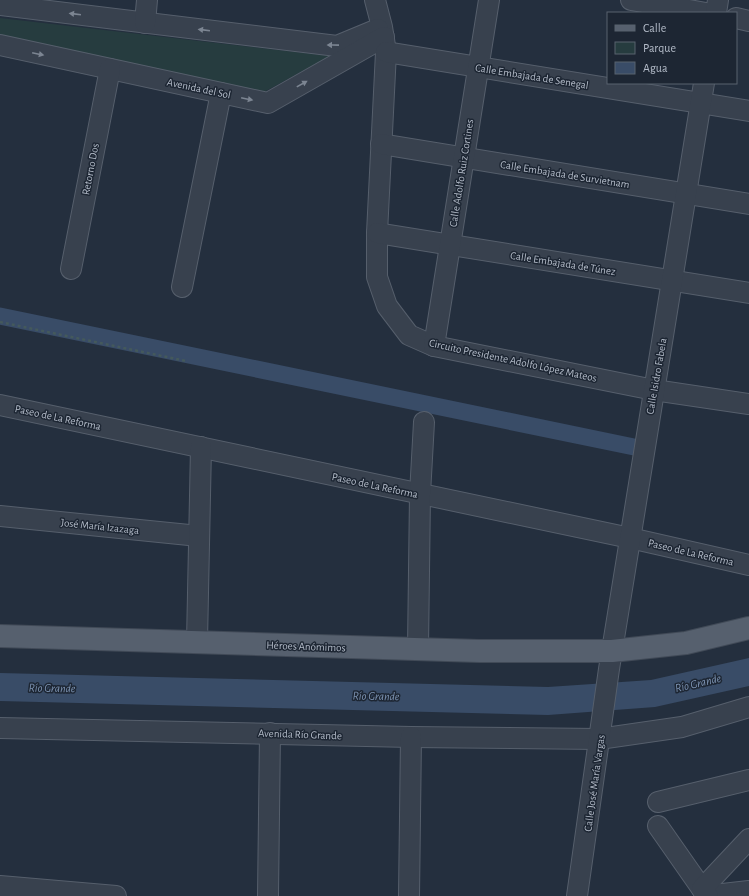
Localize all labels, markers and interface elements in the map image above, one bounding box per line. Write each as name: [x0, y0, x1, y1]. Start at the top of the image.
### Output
one-way arrow: [69, 11, 81, 17]
legend: [607, 12, 737, 84]
text: Calle: [643, 22, 666, 34]
one-way arrow: [198, 27, 211, 33]
one-way arrow: [327, 42, 340, 48]
text: Parque: [643, 42, 676, 54]
one-way arrow: [32, 51, 44, 57]
street label: Calle Embajada de Senegal: [474, 62, 589, 91]
text: Agua: [643, 62, 668, 74]
street label: Avenida del Sol: [166, 76, 232, 101]
one-way arrow: [296, 81, 308, 87]
one-way arrow: [241, 96, 253, 102]
street label: Calle Adolfo Ruiz Cortines: [448, 118, 475, 228]
street label: Retorno Dos: [80, 142, 101, 196]
street label: Calle Embajada de Survietnam: [499, 159, 631, 190]
street label: Calle Embajada de Túnez: [510, 250, 617, 277]
street label: Circuito Presidente Adolfo López Mateos: [428, 337, 598, 384]
street label: Calle Isidro Fabela: [644, 337, 669, 415]
street label: Paseo de La Reforma: [14, 403, 102, 432]
street label: Paseo de La Reforma: [331, 471, 419, 500]
street label: José María Izazaga: [60, 517, 140, 536]
street label: Paseo de La Reforma: [647, 537, 735, 568]
street label: Héroes Anómimos: [266, 640, 346, 653]
water label: Río Grande: [674, 672, 723, 694]
water label: Río Grande: [28, 682, 76, 694]
water label: Río Grande: [352, 690, 400, 702]
street label: Avenida Río Grande: [258, 728, 342, 741]
street label: Calle José María Vargas: [582, 734, 607, 832]

